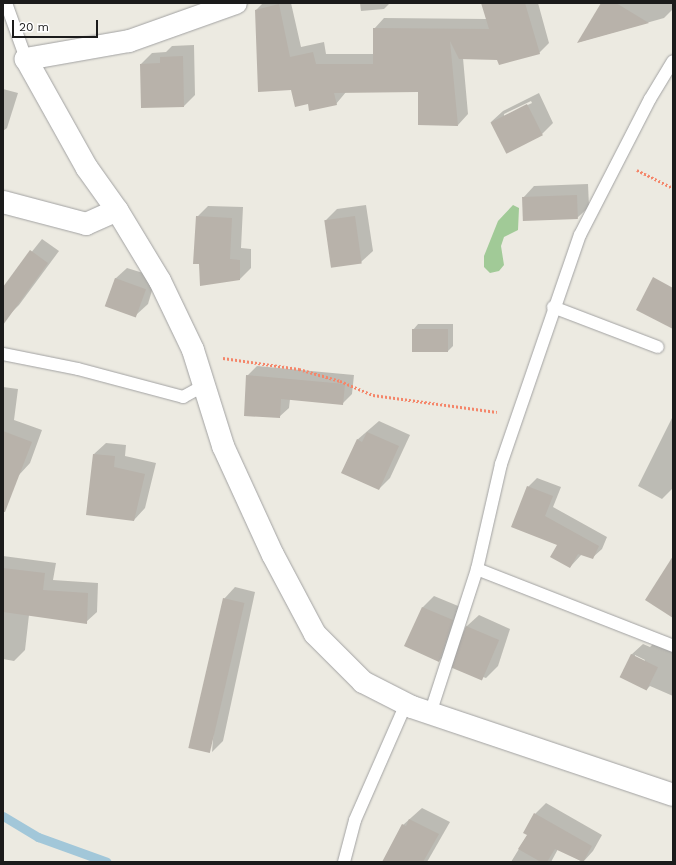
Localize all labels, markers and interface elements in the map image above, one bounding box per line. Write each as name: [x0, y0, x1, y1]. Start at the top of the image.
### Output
scale bar: [14, 12, 100, 38]
text: 20 m: [19, 20, 49, 34]

